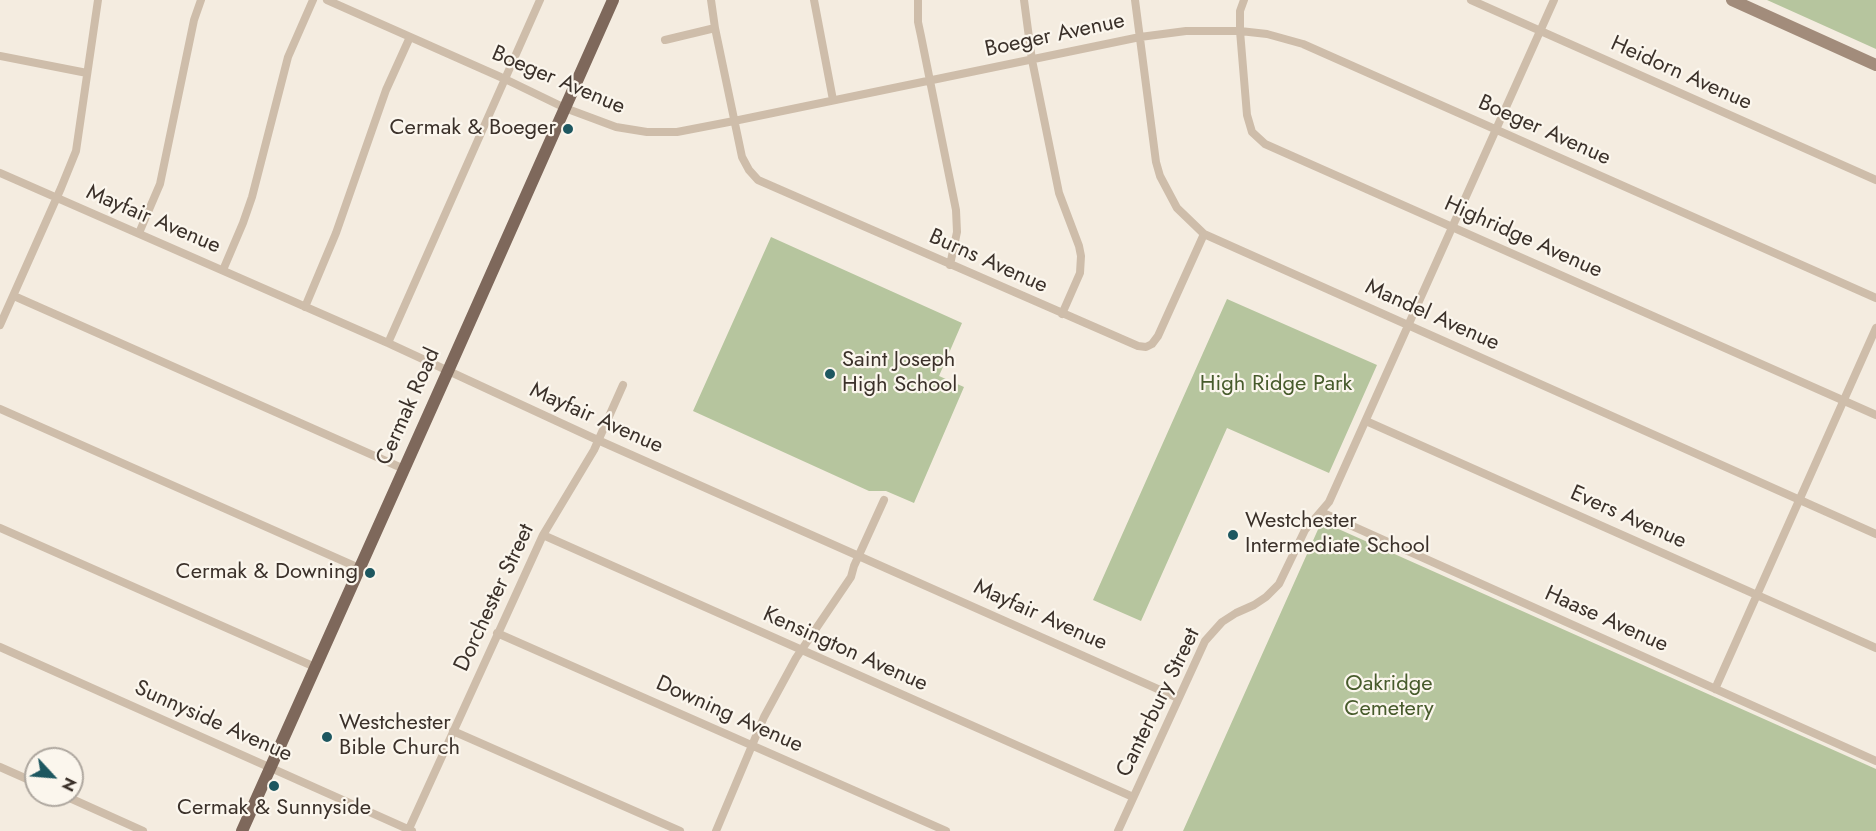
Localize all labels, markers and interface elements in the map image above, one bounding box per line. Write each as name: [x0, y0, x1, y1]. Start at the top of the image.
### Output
street label: Boeger Avenue: [983, 8, 1127, 64]
street label: Heidorn Avenue: [1606, 31, 1756, 117]
street label: Boeger Avenue: [487, 41, 629, 121]
street label: Boeger Avenue: [1474, 90, 1614, 172]
place label: Cermak & Boeger: [390, 116, 556, 142]
marker: Cermak & Boeger: [561, 122, 575, 136]
street label: Mayfair Avenue: [82, 180, 224, 260]
street label: Highridge Avenue: [1440, 191, 1606, 285]
street label: Burns Avenue: [925, 224, 1051, 300]
street label: Mandel Avenue: [1361, 275, 1503, 357]
street label: Cermak Road: [371, 344, 447, 470]
place label: Saint Joseph High School: [842, 348, 957, 400]
marker: Saint Joseph High School: [823, 367, 837, 381]
park label: High Ridge Park: [1200, 372, 1352, 398]
street label: Mayfair Avenue: [525, 378, 667, 460]
street label: Evers Avenue: [1566, 481, 1690, 555]
place label: Westchester Intermediate School: [1245, 509, 1430, 560]
street label: Dorchester Street: [449, 520, 541, 676]
marker: Westchester Intermediate School: [1226, 528, 1240, 542]
place label: Cermak & Downing: [176, 560, 358, 586]
marker: Cermak & Downing: [363, 566, 377, 580]
street label: Mayfair Avenue: [969, 575, 1111, 657]
street label: Haase Avenue: [1540, 581, 1672, 659]
street label: Kensington Avenue: [759, 602, 931, 698]
street label: Canterbury Street: [1112, 624, 1206, 782]
street label: Downing Avenue: [651, 671, 807, 759]
park label: Oakridge Cemetery: [1344, 672, 1434, 724]
street label: Sunnyside Avenue: [130, 675, 296, 769]
place label: Westchester Bible Church: [339, 711, 460, 762]
marker: Westchester Bible Church: [320, 730, 334, 744]
north arrow: [24, 747, 84, 807]
text: N: [56, 773, 82, 795]
marker: Cermak & Sunnyside: [267, 779, 281, 793]
place label: Cermak & Sunnyside: [177, 796, 371, 822]

